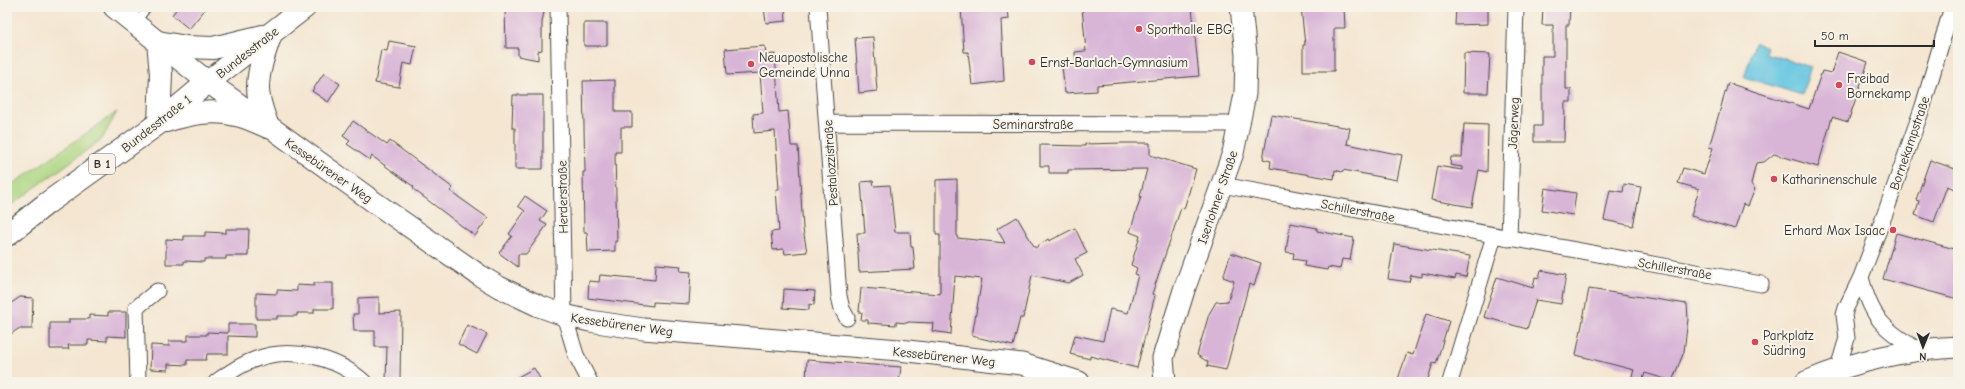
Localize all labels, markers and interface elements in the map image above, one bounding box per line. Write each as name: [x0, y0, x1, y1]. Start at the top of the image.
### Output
place label: Sporthalle EBG: [1147, 22, 1232, 37]
scale bar: [1815, 22, 1934, 48]
street label: Bundesstraße: [213, 23, 282, 81]
marker: Sporthalle EBG: [1134, 24, 1144, 34]
text: 50 m: [1821, 29, 1849, 43]
place label: Neuapostolische Gemeinde Unna: [759, 50, 850, 80]
place label: Ernst-Barlach-Gymnasium: [1040, 55, 1188, 70]
marker: Ernst-Barlach-Gymnasium: [1027, 57, 1037, 67]
marker: Neuapostolische Gemeinde Unna: [746, 59, 756, 69]
place label: Freibad Bornekamp: [1847, 71, 1911, 101]
marker: Freibad Bornekamp: [1834, 80, 1844, 90]
street label: Bundesstraße 1: [118, 92, 194, 155]
street label: Bornekampstraße: [1886, 94, 1933, 192]
street label: Jägerweg: [1505, 97, 1522, 149]
street label: Seminarstraße: [993, 117, 1074, 132]
street label: Pestalozzistraße: [820, 119, 841, 207]
street label: Kessebürener Weg: [282, 135, 375, 206]
street label: Iserlohner Straße: [1194, 148, 1241, 246]
road number: B 1: [89, 154, 115, 174]
street label: Herderstraße: [554, 160, 571, 234]
place label: Katharinenschule: [1782, 172, 1877, 187]
marker: Katharinenschule: [1769, 174, 1779, 184]
street label: Schillerstraße: [1320, 196, 1397, 225]
place label: Erhard Max Isaac: [1784, 223, 1885, 238]
marker: Erhard Max Isaac: [1888, 225, 1898, 235]
street label: Schillerstraße: [1637, 255, 1714, 282]
street label: Kessebürener Weg: [570, 310, 674, 339]
north arrow: [1903, 327, 1943, 367]
place label: Parkplatz Südring: [1763, 328, 1814, 358]
marker: Parkplatz Südring: [1750, 337, 1760, 347]
street label: Kessebürener Weg: [892, 344, 996, 369]
text: N: [1919, 350, 1927, 363]

